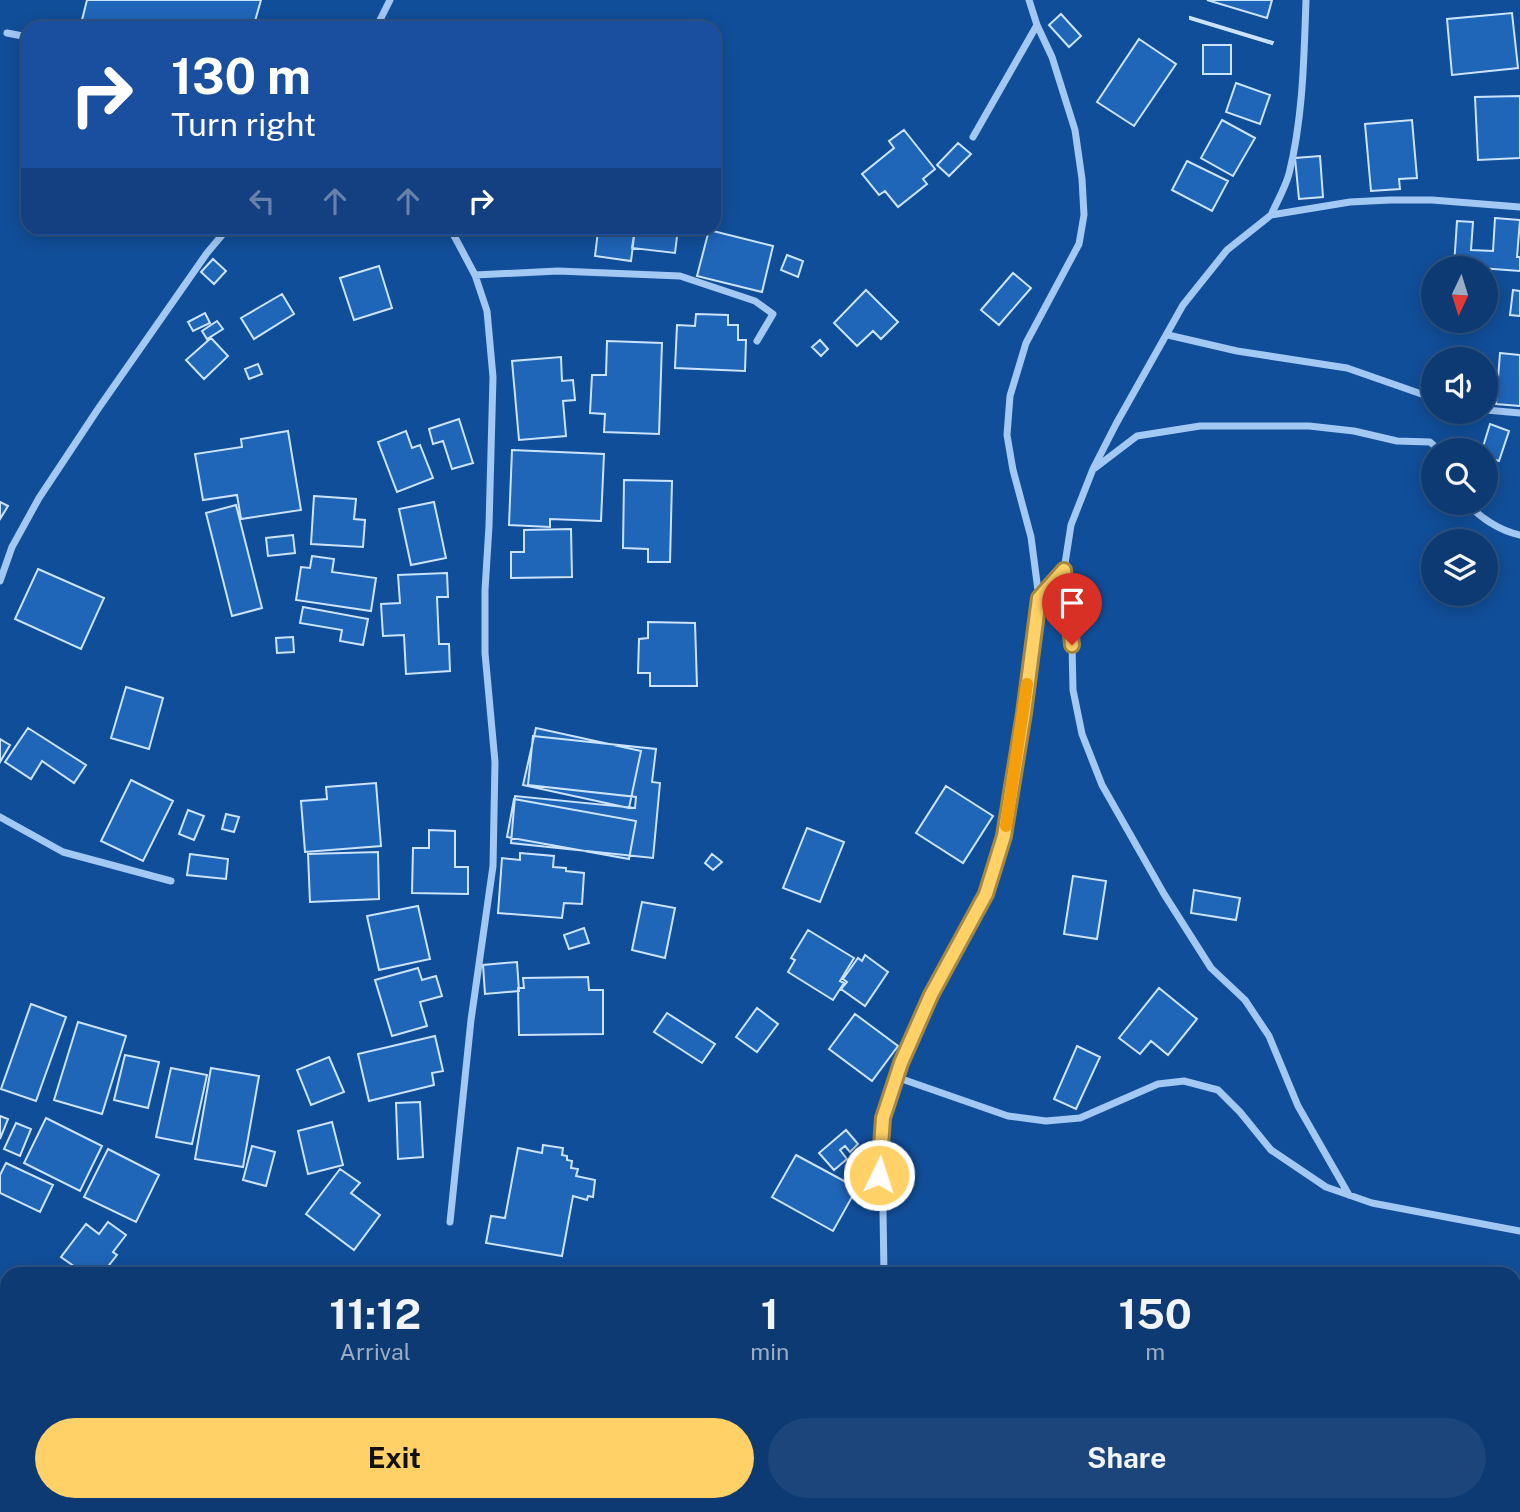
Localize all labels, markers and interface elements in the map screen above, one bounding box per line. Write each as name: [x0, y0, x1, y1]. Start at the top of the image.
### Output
text: 130 m: [171, 47, 311, 105]
icon: right: [56, 49, 147, 140]
text: Turn right: [171, 106, 316, 143]
icon: left: [243, 182, 281, 220]
icon: ahead: [316, 182, 354, 220]
icon: ahead: [389, 182, 427, 220]
icon: right: [462, 182, 500, 220]
north arrow: [1421, 256, 1498, 332]
map controls: [1421, 256, 1498, 606]
button: sound: [1421, 347, 1498, 424]
button: search: [1421, 438, 1498, 515]
button: layers: [1421, 529, 1498, 606]
pin: [1042, 573, 1102, 645]
icon: arrive: [1053, 584, 1091, 622]
position arrow: [842, 1138, 916, 1212]
text: 11:12: [329, 1289, 421, 1338]
text: 1: [761, 1289, 779, 1338]
text: 150: [1118, 1289, 1192, 1338]
text: Arrival: [340, 1338, 411, 1365]
text: min: [750, 1338, 789, 1365]
text: m: [1145, 1338, 1165, 1365]
button: Exit: [35, 1418, 754, 1498]
button: Share: [768, 1418, 1486, 1498]

